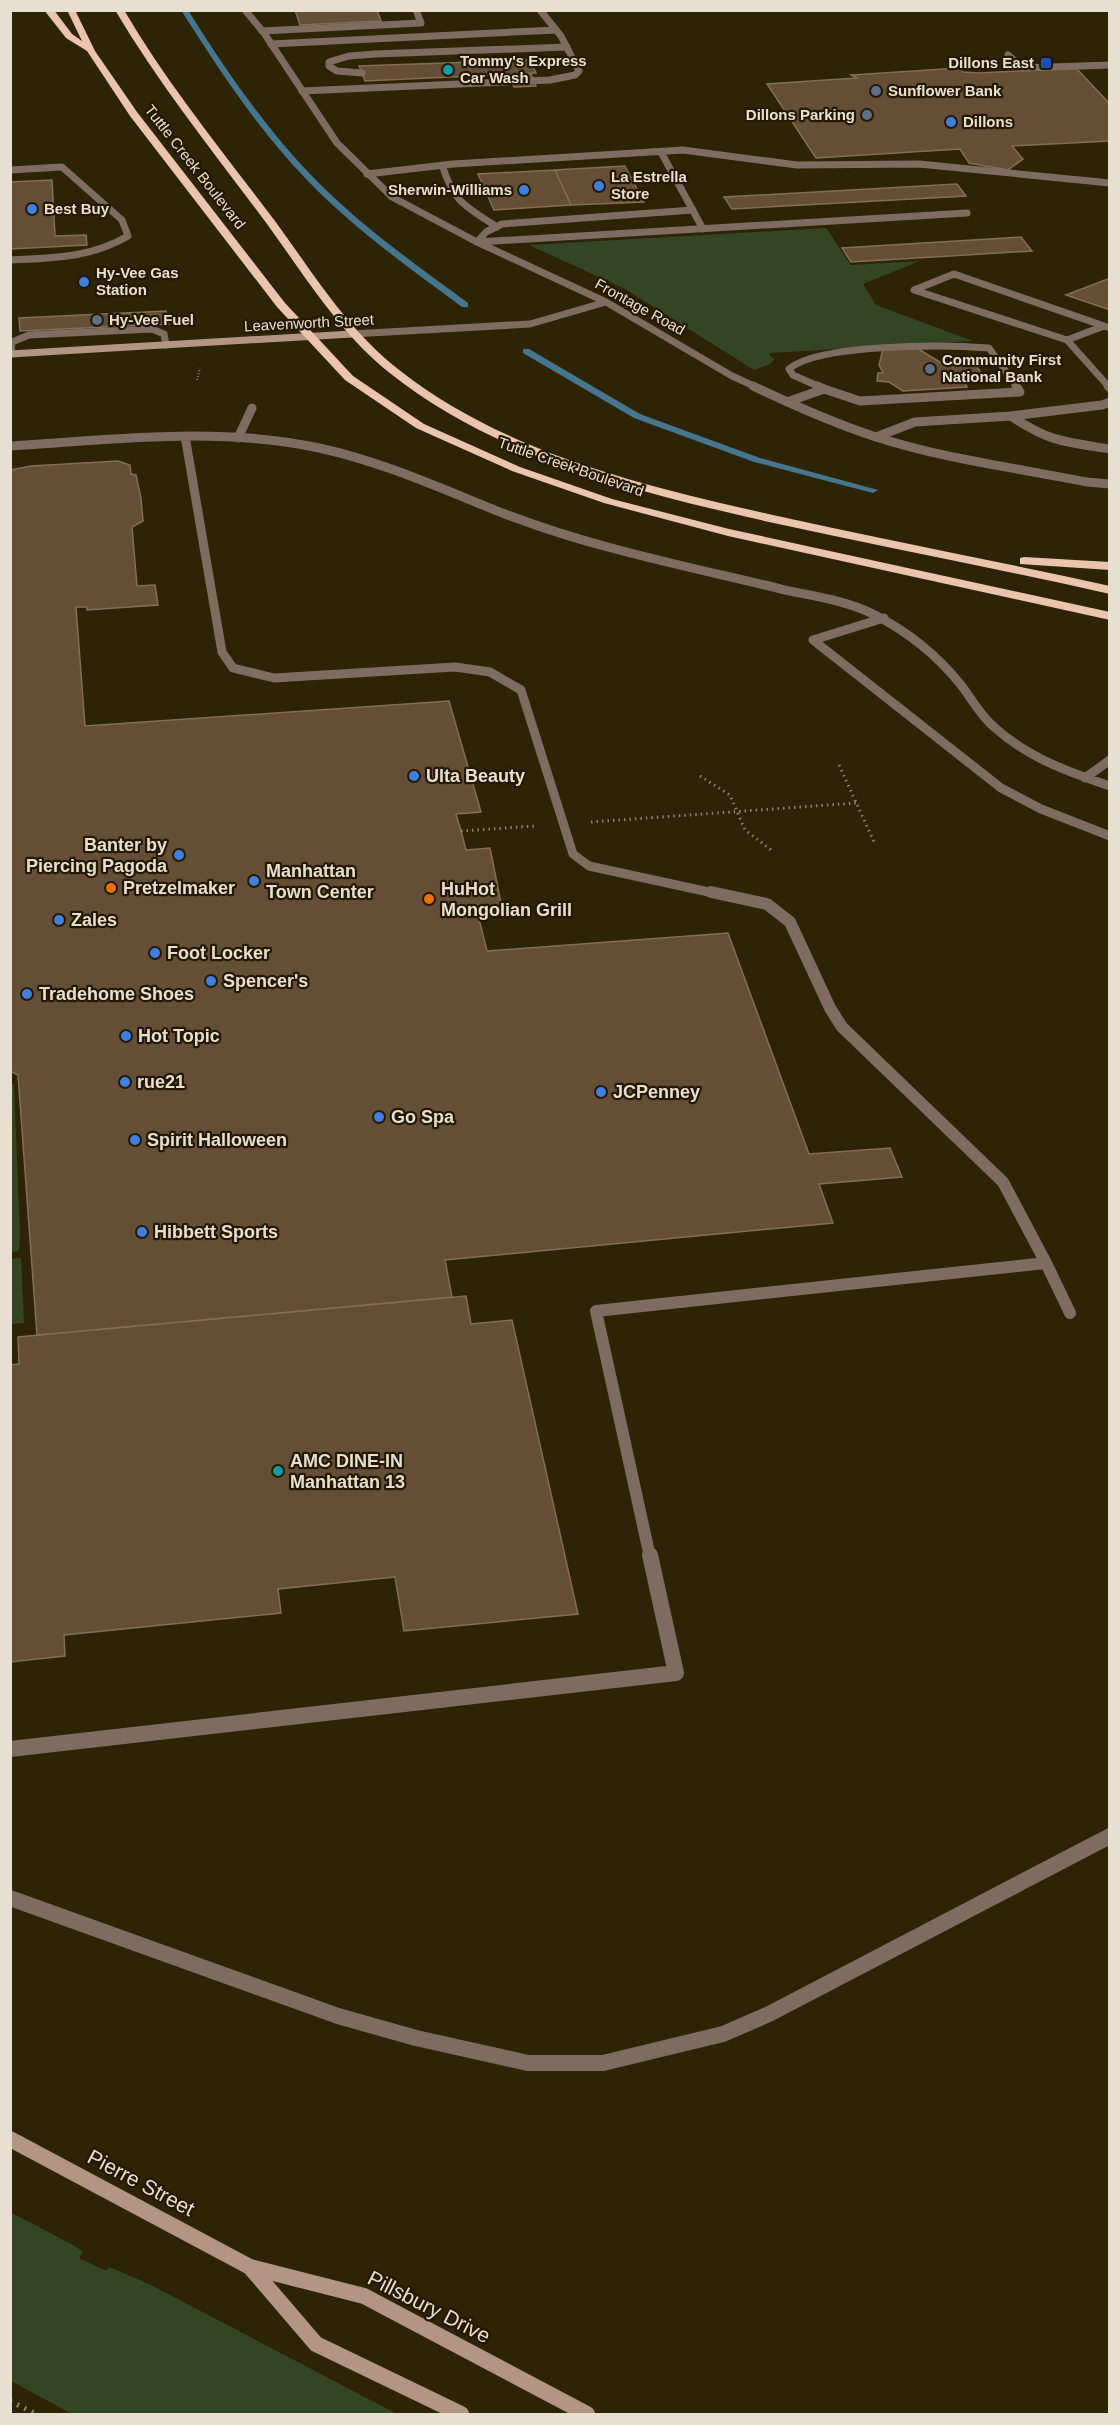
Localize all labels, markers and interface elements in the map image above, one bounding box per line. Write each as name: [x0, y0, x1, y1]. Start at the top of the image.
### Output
place label: Tommy's Express Car Wash: [460, 52, 587, 86]
place label: Dillons East: [948, 54, 1034, 71]
marker: Dillons East: [1039, 56, 1053, 70]
marker: Tommy's Express Car Wash: [441, 63, 455, 77]
place label: Sunflower Bank: [888, 82, 1002, 99]
marker: Sunflower Bank: [869, 84, 883, 98]
street label: Tuttle Creek Boulevard: [142, 101, 249, 232]
place label: Dillons Parking: [746, 106, 855, 123]
marker: Dillons Parking: [860, 108, 874, 122]
place label: Dillons: [963, 113, 1013, 130]
marker: Dillons: [944, 115, 958, 129]
place label: La Estrella Store: [611, 168, 688, 202]
marker: La Estrella Store: [592, 179, 606, 193]
place label: Sherwin-Williams: [388, 181, 512, 198]
marker: Sherwin-Williams: [517, 183, 531, 197]
place label: Best Buy: [44, 200, 110, 217]
marker: Best Buy: [25, 202, 39, 216]
place label: Hy-Vee Gas Station: [96, 264, 179, 298]
marker: Hy-Vee Gas Station: [77, 275, 91, 289]
street label: Frontage Road: [592, 275, 688, 338]
place label: Hy-Vee Fuel: [109, 311, 194, 328]
street label: Leavenworth Street: [244, 311, 375, 334]
marker: Hy-Vee Fuel: [90, 313, 104, 327]
place label: Community First National Bank: [942, 351, 1061, 385]
marker: Community First National Bank: [923, 362, 937, 376]
street label: Tuttle Creek Boulevard: [496, 434, 646, 499]
place label: Ulta Beauty: [426, 766, 525, 786]
marker: Ulta Beauty: [407, 769, 421, 783]
place label: Banter by Piercing Pagoda: [26, 835, 168, 876]
marker: Banter by Piercing Pagoda: [172, 848, 186, 862]
place label: Manhattan Town Center: [266, 861, 374, 902]
marker: Manhattan Town Center: [247, 874, 261, 888]
place label: Pretzelmaker: [123, 878, 235, 898]
place label: HuHot Mongolian Grill: [441, 879, 572, 920]
marker: Pretzelmaker: [104, 881, 118, 895]
marker: HuHot Mongolian Grill: [422, 892, 436, 906]
place label: Zales: [71, 910, 117, 930]
marker: Zales: [52, 913, 66, 927]
place label: Foot Locker: [167, 943, 270, 963]
marker: Foot Locker: [148, 946, 162, 960]
place label: Spencer's: [223, 971, 308, 991]
marker: Spencer's: [204, 974, 218, 988]
place label: Tradehome Shoes: [39, 984, 194, 1004]
marker: Tradehome Shoes: [20, 987, 34, 1001]
place label: Hot Topic: [138, 1026, 220, 1046]
marker: Hot Topic: [119, 1029, 133, 1043]
place label: rue21: [137, 1072, 185, 1092]
marker: rue21: [118, 1075, 132, 1089]
place label: JCPenney: [613, 1082, 700, 1102]
marker: JCPenney: [594, 1085, 608, 1099]
place label: Go Spa: [391, 1107, 455, 1127]
marker: Go Spa: [372, 1110, 386, 1124]
place label: Spirit Halloween: [147, 1130, 287, 1150]
marker: Spirit Halloween: [128, 1133, 142, 1147]
place label: Hibbett Sports: [154, 1222, 278, 1242]
marker: Hibbett Sports: [135, 1225, 149, 1239]
place label: AMC DINE-IN Manhattan 13: [290, 1451, 405, 1492]
marker: AMC DINE-IN Manhattan 13: [271, 1464, 285, 1478]
street label: Pierre Street: [84, 2145, 199, 2220]
street label: Pillsbury Drive: [364, 2266, 494, 2347]

